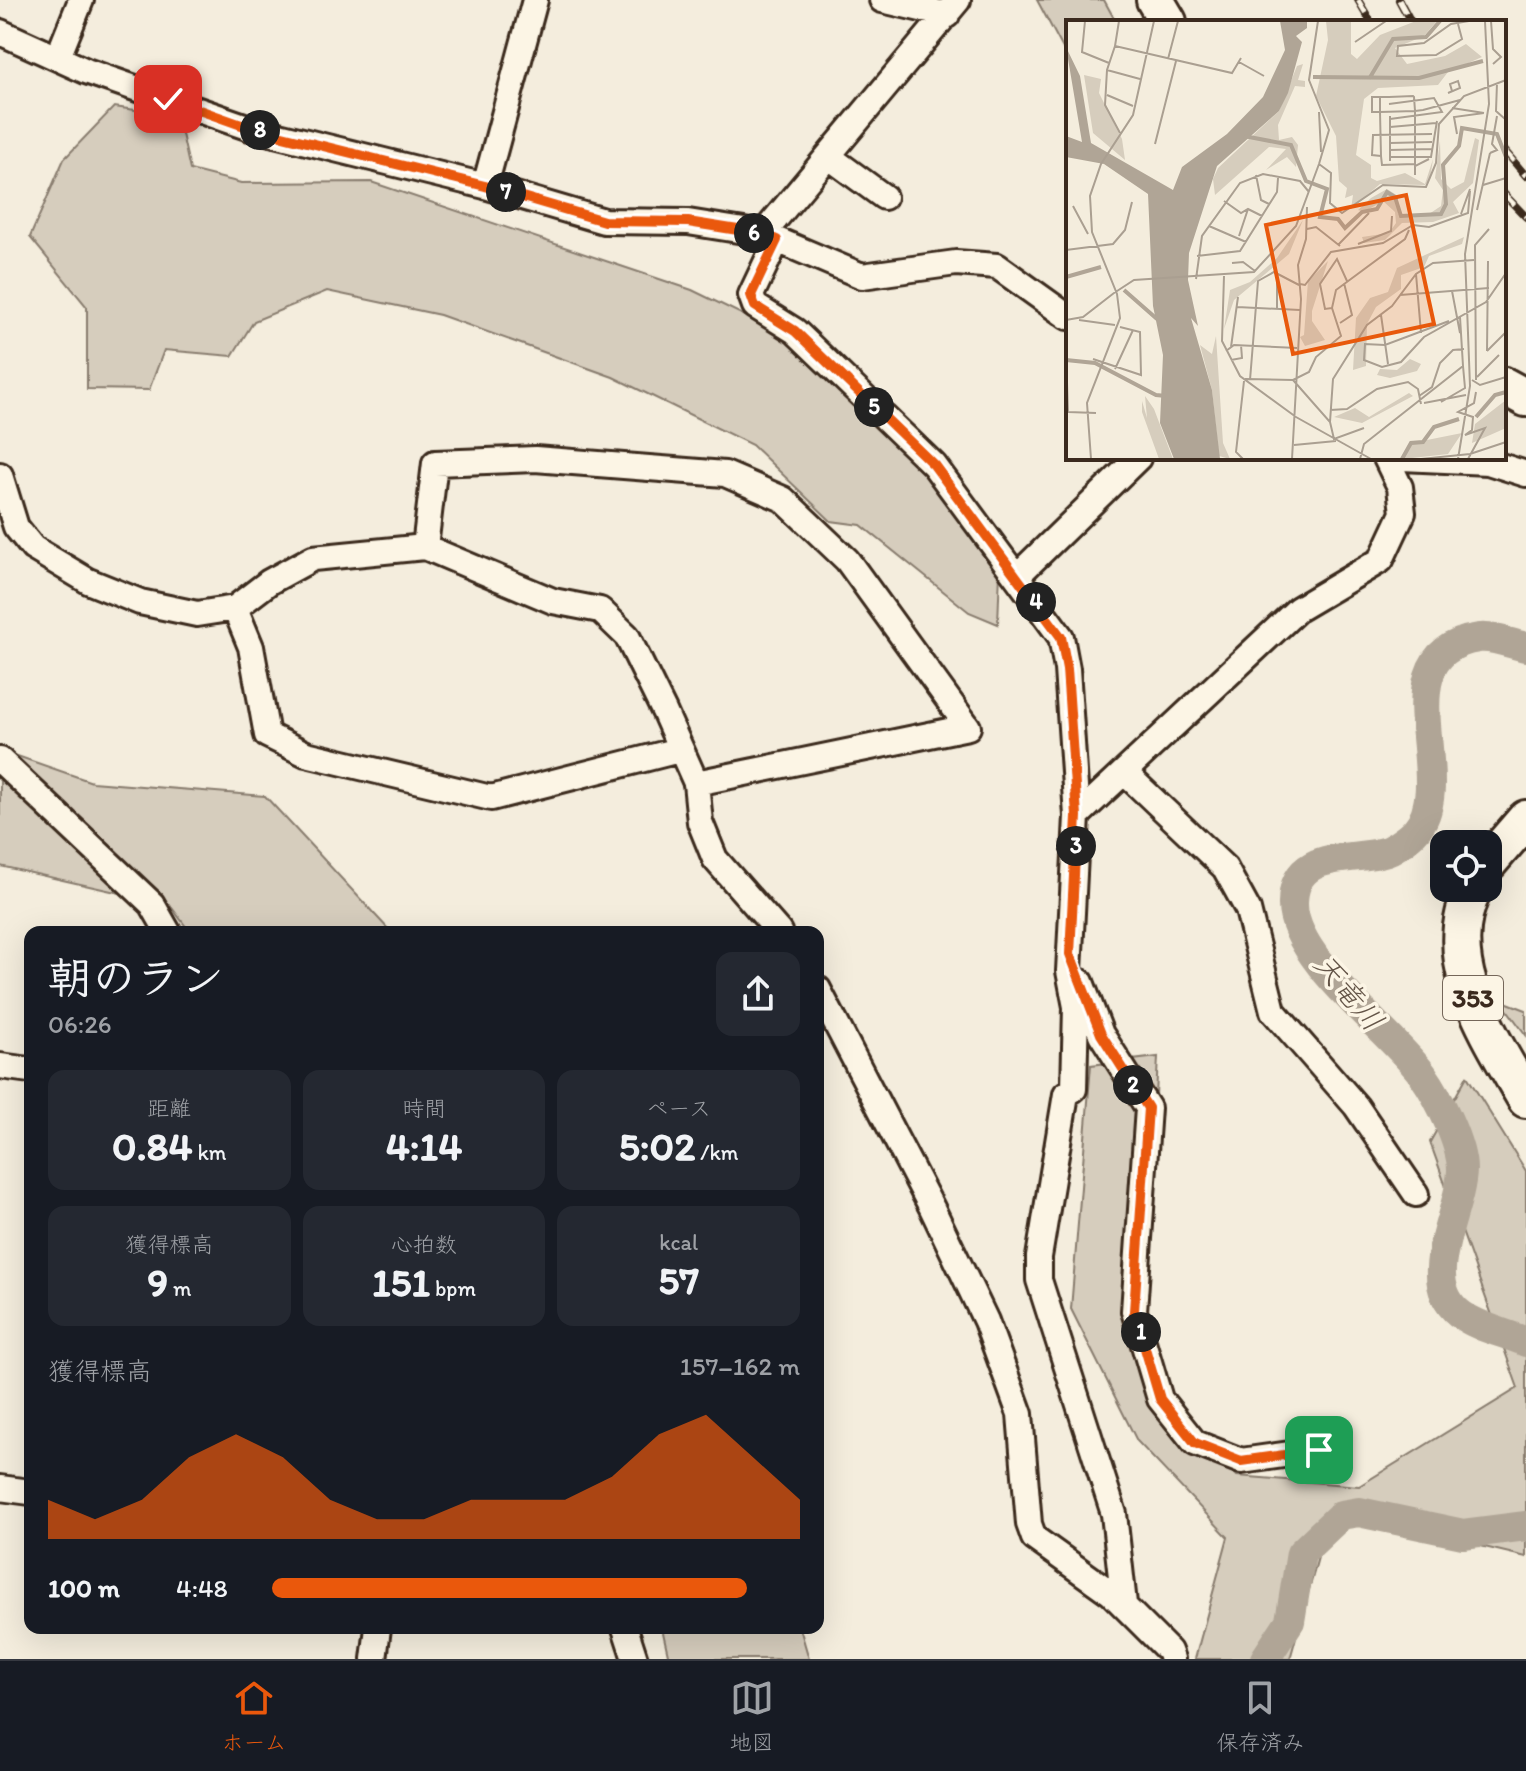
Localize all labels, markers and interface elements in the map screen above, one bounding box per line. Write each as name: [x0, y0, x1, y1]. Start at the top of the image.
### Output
inset map: [1066, 20, 1506, 460]
pin: [134, 65, 202, 133]
icon: check: [146, 77, 190, 121]
pin: 8: [240, 110, 280, 150]
text: 8: [254, 116, 266, 143]
pin: 7: [486, 172, 526, 212]
text: 7: [501, 178, 511, 205]
pin: 6: [734, 213, 774, 253]
text: 6: [748, 219, 760, 246]
pin: 5: [854, 387, 894, 427]
text: 5: [868, 393, 880, 420]
pin: 4: [1016, 582, 1056, 622]
text: 4: [1029, 588, 1043, 615]
pin: 3: [1056, 826, 1096, 866]
map controls: [1430, 830, 1502, 902]
button: locate: [1430, 830, 1502, 902]
text: 3: [1070, 832, 1082, 859]
water label: 天竜川: [1306, 946, 1392, 1038]
text: 朝のラン: [48, 951, 224, 1004]
button: share: [716, 952, 800, 1036]
road number: 353: [1443, 976, 1503, 1020]
text: 06:26: [48, 1008, 112, 1040]
pin: 2: [1113, 1065, 1153, 1105]
text: 2: [1127, 1071, 1139, 1098]
text: 距離: [147, 1095, 191, 1122]
text: 時間: [402, 1095, 446, 1122]
text: ペース: [646, 1095, 711, 1122]
text: 0.84: [112, 1122, 193, 1170]
text: 4:14: [386, 1122, 462, 1170]
text: 5:02: [619, 1122, 695, 1170]
text: km: [193, 1139, 227, 1166]
text: /km: [695, 1139, 739, 1166]
text: kcal: [659, 1229, 698, 1256]
text: 獲得標高: [125, 1231, 213, 1258]
text: 心拍数: [391, 1231, 457, 1258]
text: 57: [658, 1256, 699, 1304]
text: 9: [147, 1258, 168, 1306]
text: 151: [372, 1258, 430, 1306]
text: m: [168, 1275, 192, 1302]
text: bpm: [430, 1275, 476, 1302]
pin: 1: [1121, 1312, 1161, 1352]
text: 1: [1136, 1318, 1146, 1345]
text: 157–162 m: [680, 1350, 800, 1382]
text: 獲得標高: [48, 1355, 152, 1387]
pin: [1285, 1416, 1353, 1484]
icon: arrive: [1297, 1428, 1341, 1472]
text: 100 m: [48, 1572, 120, 1604]
text: 4:48: [176, 1572, 228, 1604]
tab: ホーム: [221, 1676, 287, 1756]
tab: 地図: [730, 1676, 774, 1756]
tab: 保存済み: [1216, 1676, 1305, 1756]

